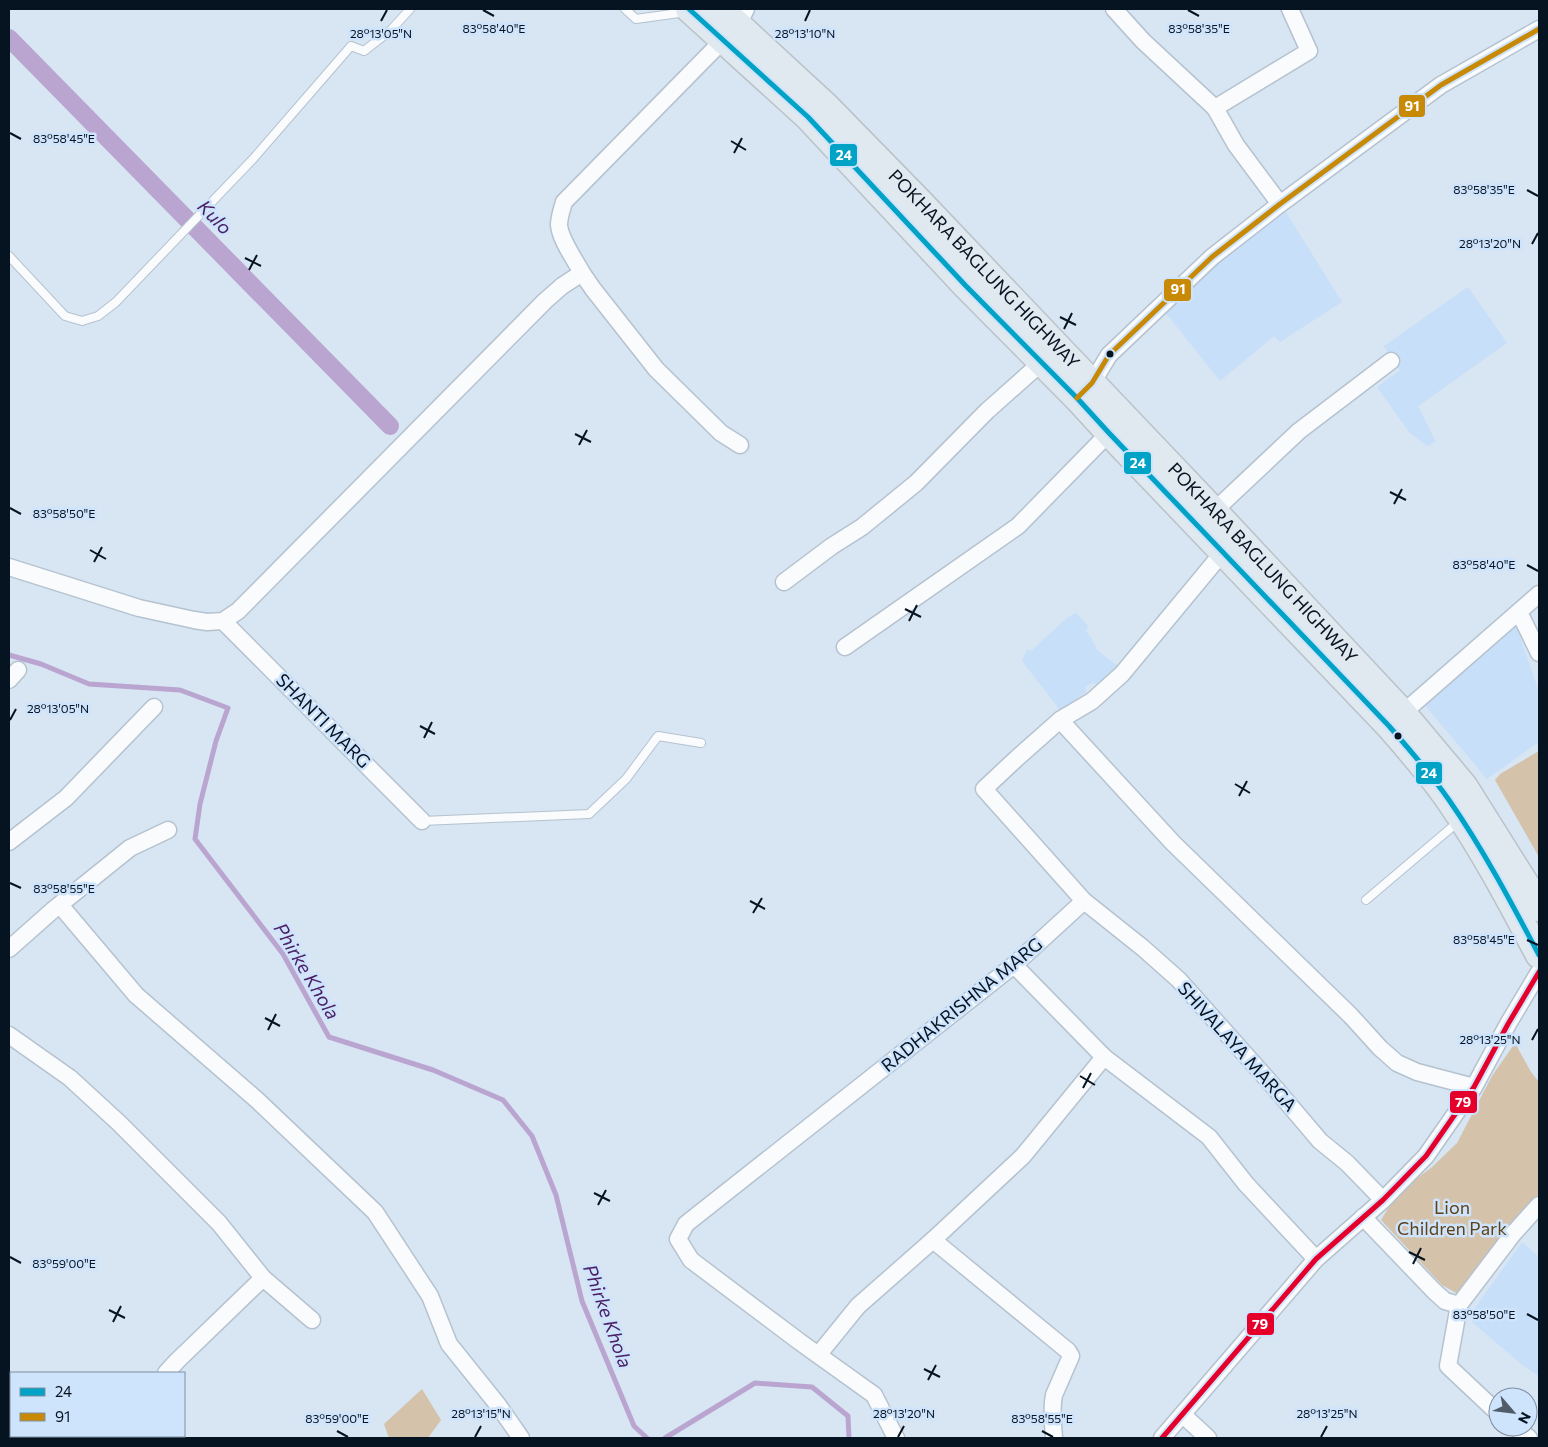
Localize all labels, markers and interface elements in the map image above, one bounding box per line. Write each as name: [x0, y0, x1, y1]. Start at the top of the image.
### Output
text: 83°58'40"E: [463, 21, 525, 35]
text: 83°58'35"E: [1168, 21, 1230, 35]
text: 28°13'05"N: [350, 26, 412, 40]
text: 28°13'10"N: [775, 26, 835, 40]
line badge: 91: [1398, 94, 1426, 118]
text: 91: [1405, 97, 1419, 114]
text: 83°58'45"E: [33, 131, 95, 145]
line badge: 24: [829, 143, 858, 167]
text: 24: [836, 146, 853, 163]
street label: POKHARA BAGLUNG HIGHWAY: [884, 164, 1085, 373]
text: 83°58'35"E: [1453, 182, 1515, 196]
water label: Kulo: [193, 195, 237, 239]
text: 28°13'20"N: [1459, 236, 1521, 250]
line badge: 91: [1163, 278, 1192, 302]
text: 91: [1171, 280, 1185, 297]
unlabelled marker: [1105, 349, 1115, 359]
line badge: 24: [1123, 451, 1152, 475]
text: 24: [1130, 454, 1147, 471]
street label: POKHARA BAGLUNG HIGHWAY: [1164, 458, 1363, 668]
text: 83°58'50"E: [33, 506, 95, 520]
text: 83°58'40"E: [1453, 557, 1515, 571]
street label: SHANTI MARG: [272, 668, 376, 772]
text: 28°13'05"N: [27, 701, 89, 715]
unlabelled marker: [1393, 731, 1403, 741]
line badge: 24: [1415, 761, 1443, 785]
text: 24: [1421, 764, 1438, 781]
text: 83°58'55"E: [33, 881, 95, 895]
water label: Phirke Khola: [270, 918, 345, 1023]
street label: RADHAKRISHNA MARG: [876, 932, 1046, 1076]
text: 83°58'45"E: [1453, 932, 1515, 946]
street label: SHIVALAYA MARGA: [1174, 977, 1302, 1116]
text: 28°13'25"N: [1460, 1032, 1520, 1046]
line badge: 79: [1449, 1090, 1478, 1114]
text: 79: [1455, 1093, 1471, 1110]
park label: Lion Children Park: [1397, 1196, 1507, 1239]
text: 83°59'00"E: [32, 1256, 96, 1270]
water label: Phirke Khola: [579, 1261, 638, 1371]
text: 83°58'50"E: [1453, 1307, 1515, 1321]
line badge: 79: [1246, 1312, 1275, 1336]
text: 79: [1252, 1315, 1268, 1332]
legend: [10, 1372, 185, 1437]
text: 24: [55, 1382, 72, 1400]
north arrow: [1488, 1387, 1538, 1437]
text: 28°13'15"N: [451, 1406, 511, 1420]
text: 28°13'20"N: [873, 1406, 935, 1420]
text: 28°13'25"N: [1297, 1406, 1357, 1420]
text: 91: [55, 1407, 71, 1425]
text: N: [1515, 1410, 1535, 1427]
text: 83°59'00"E: [305, 1411, 369, 1425]
text: 83°58'55"E: [1011, 1411, 1073, 1425]

